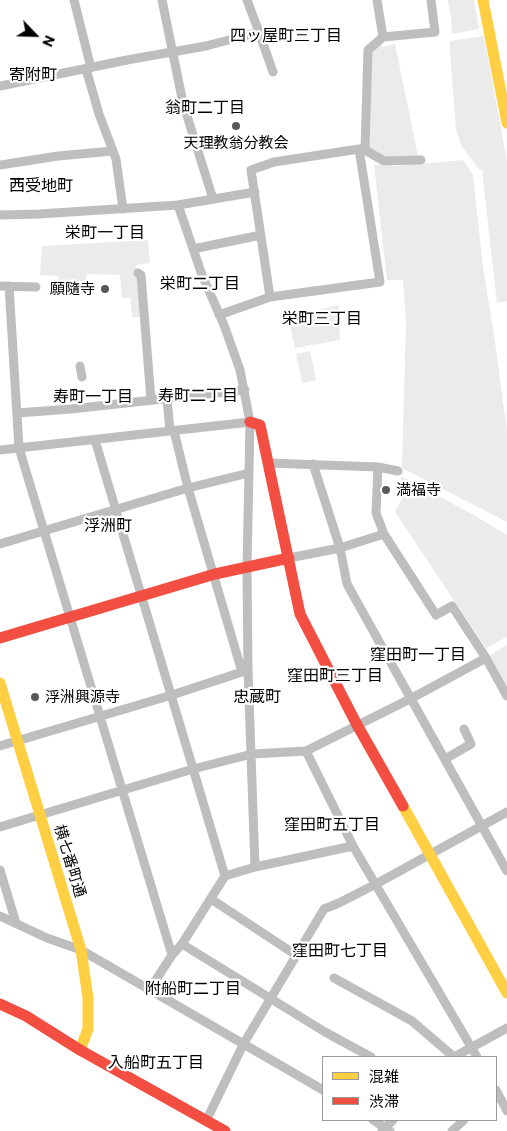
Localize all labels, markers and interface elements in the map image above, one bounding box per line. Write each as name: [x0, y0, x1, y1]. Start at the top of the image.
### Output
north arrow: [10, 10, 60, 60]
district label: 四ッ屋町三丁目: [230, 26, 342, 46]
text: N: [39, 33, 59, 50]
district label: 寄附町: [9, 65, 57, 85]
district label: 翁町二丁目: [165, 98, 245, 118]
marker: 天理教翁分教会: [230, 120, 242, 132]
place label: 天理教翁分教会: [184, 134, 288, 152]
district label: 西受地町: [9, 176, 73, 196]
district label: 栄町一丁目: [65, 223, 145, 243]
district label: 栄町二丁目: [160, 274, 240, 294]
place label: 願隨寺: [50, 280, 95, 298]
marker: 願隨寺: [99, 283, 111, 295]
district label: 栄町三丁目: [282, 309, 362, 329]
district label: 寿町二丁目: [158, 386, 238, 406]
district label: 寿町一丁目: [53, 387, 133, 407]
place label: 満福寺: [396, 481, 441, 499]
marker: 満福寺: [380, 484, 392, 496]
district label: 浮洲町: [84, 516, 132, 536]
district label: 窪田町一丁目: [370, 645, 466, 665]
district label: 窪田町三丁目: [287, 666, 383, 686]
district label: 忠蔵町: [233, 687, 281, 707]
place label: 浮洲興源寺: [45, 688, 120, 706]
marker: 浮洲興源寺: [29, 691, 41, 703]
district label: 窪田町五丁目: [284, 815, 380, 835]
street label: 横七番町通: [50, 823, 90, 899]
district label: 窪田町七丁目: [292, 941, 388, 961]
district label: 附船町二丁目: [145, 979, 241, 999]
district label: 入船町五丁目: [108, 1053, 204, 1073]
legend: [322, 1056, 497, 1121]
text: 混雑: [369, 1067, 399, 1085]
text: 渋滞: [369, 1092, 399, 1110]

